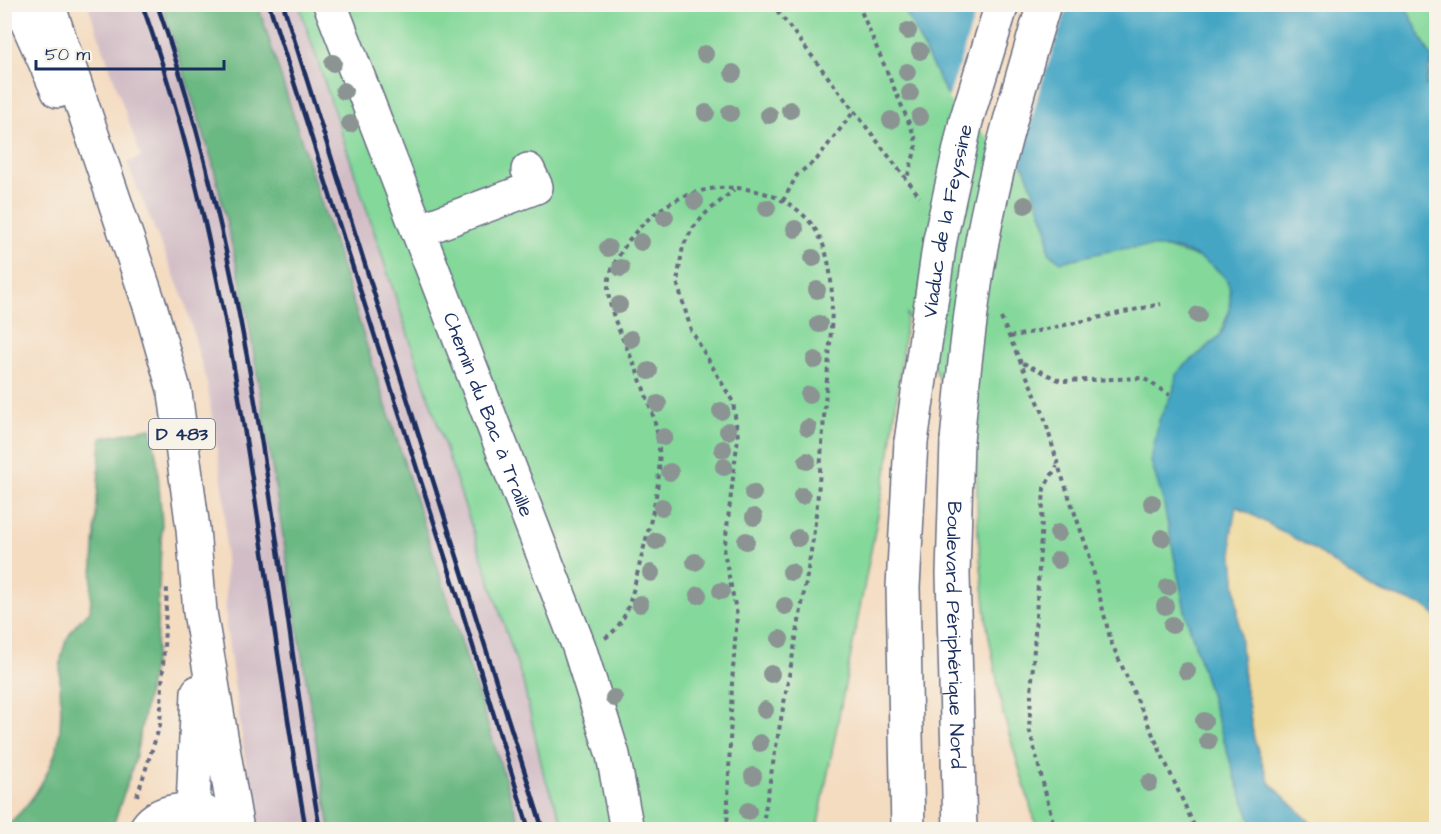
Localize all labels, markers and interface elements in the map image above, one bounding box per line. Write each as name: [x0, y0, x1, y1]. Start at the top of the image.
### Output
scale bar: [36, 33, 224, 71]
text: 50 m: [45, 42, 90, 67]
street label: Viaduc de la Feyssine: [916, 121, 980, 320]
street label: Chemin du Bac à Traille: [436, 308, 540, 521]
road number: D 483: [149, 419, 215, 449]
street label: Boulevard Périphérique Nord: [938, 501, 971, 769]

